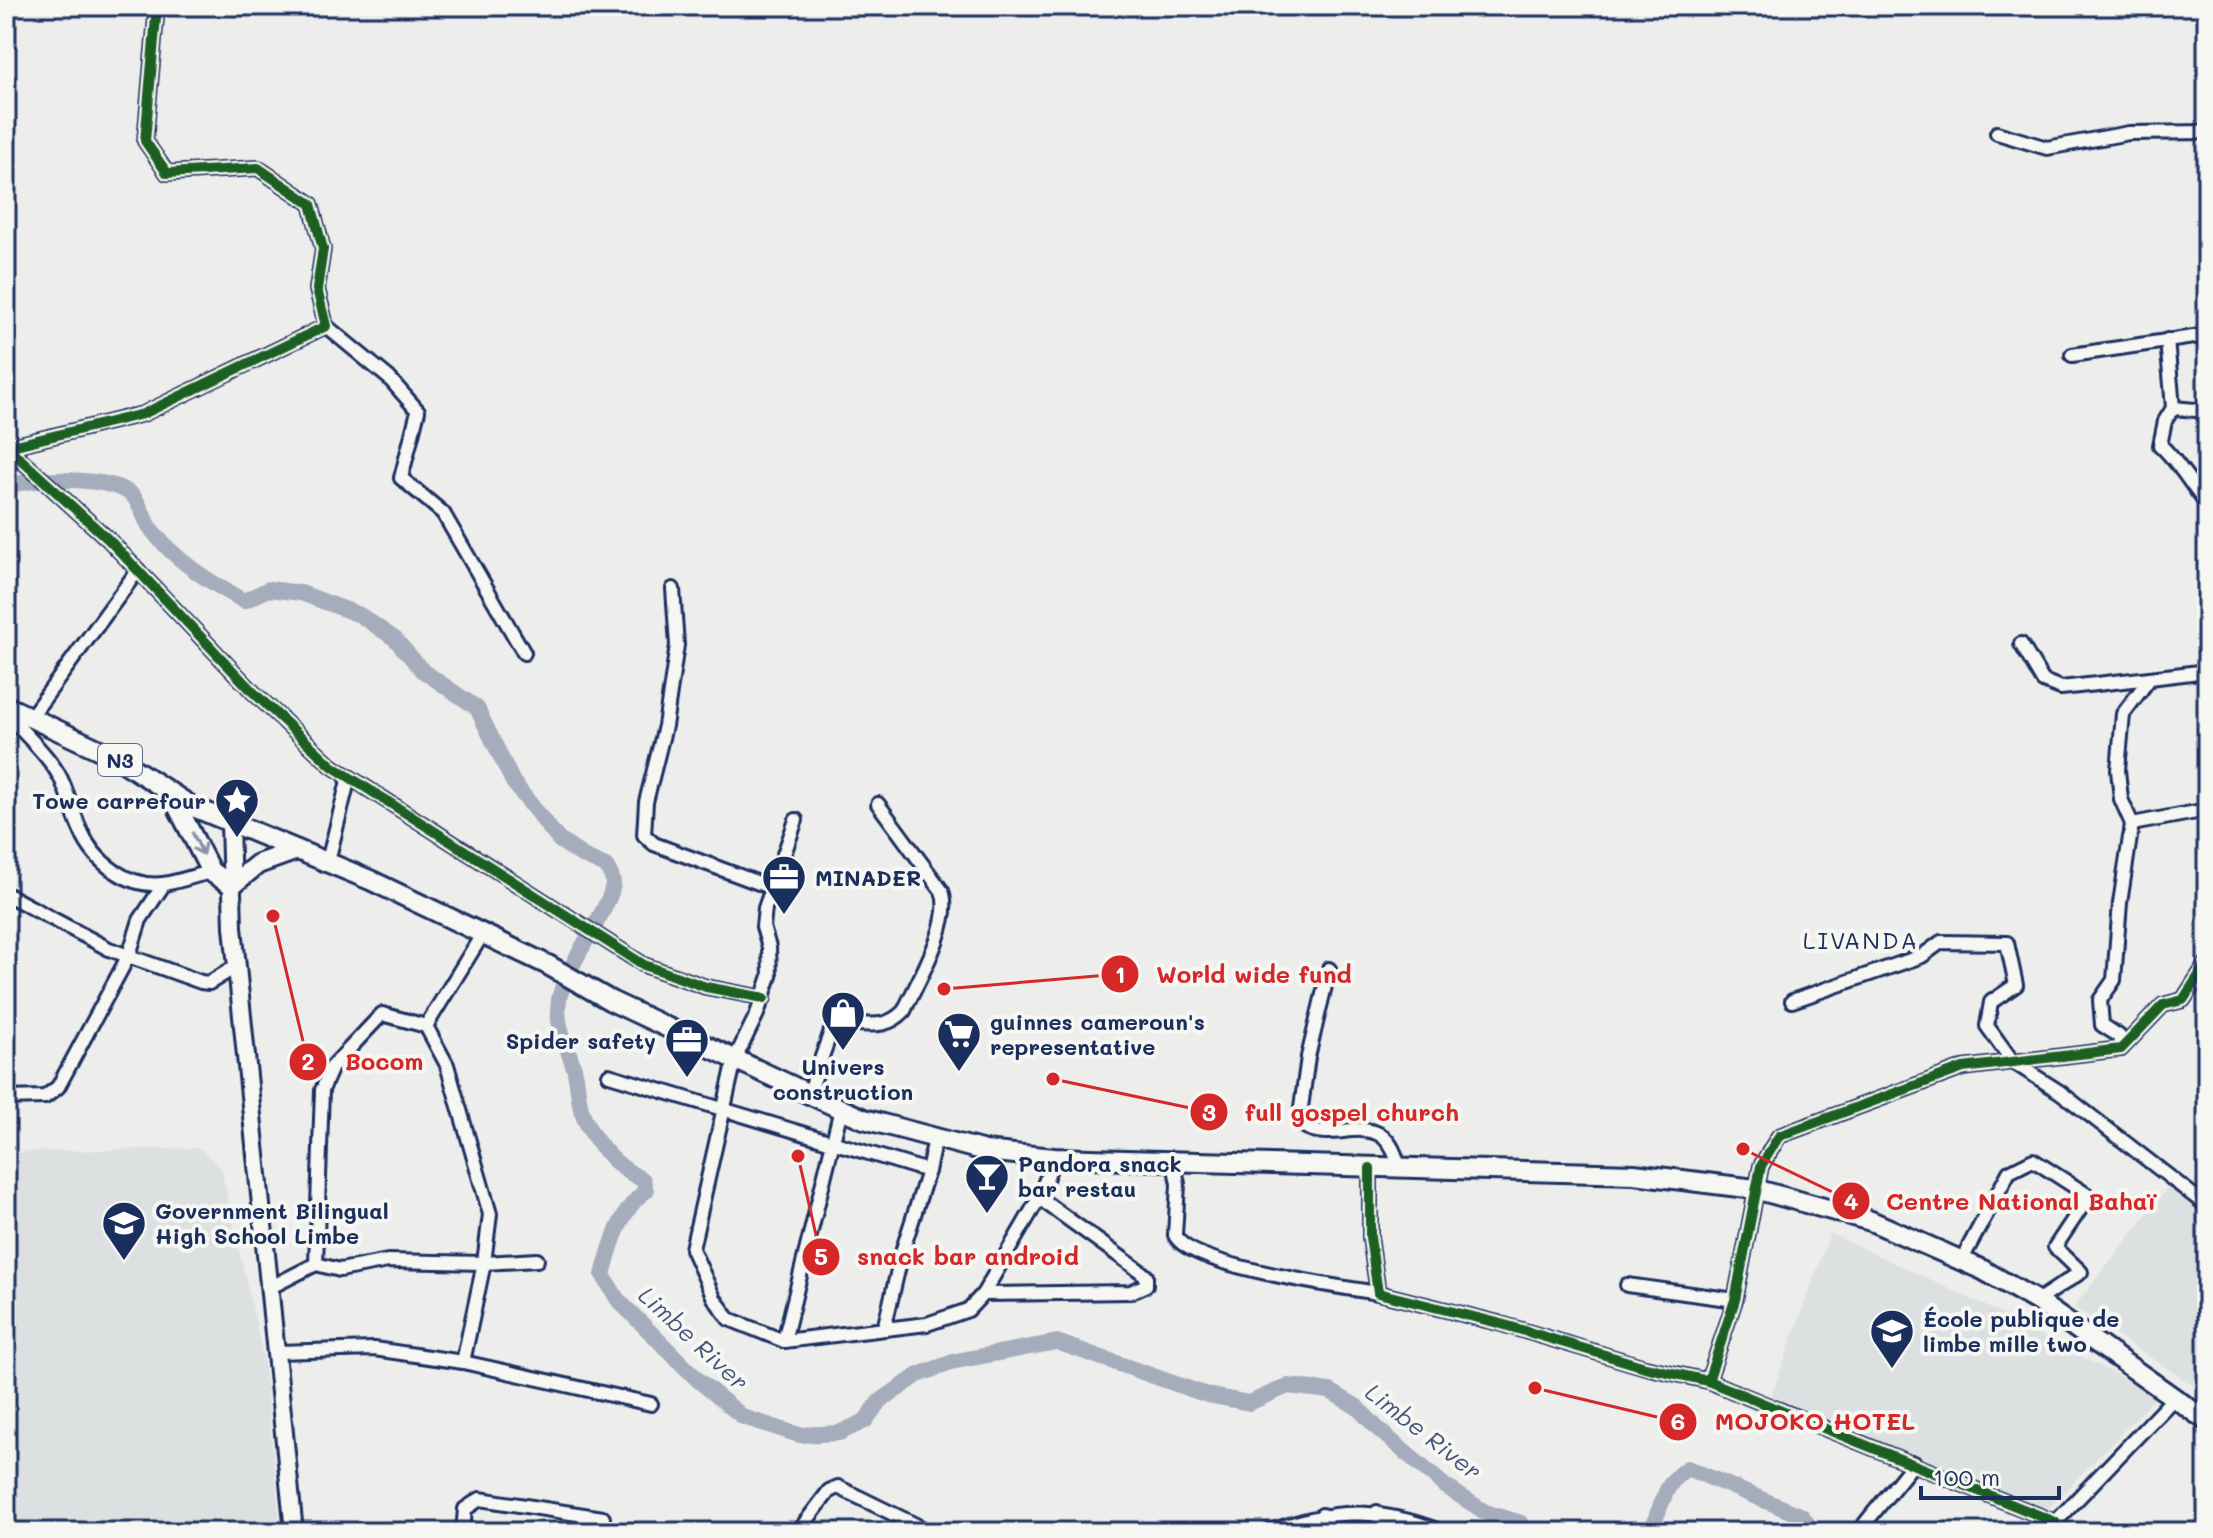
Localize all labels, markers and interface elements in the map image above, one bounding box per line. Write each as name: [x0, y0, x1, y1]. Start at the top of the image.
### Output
road number: N3: [98, 744, 142, 776]
place icon: Towe carrefour: [213, 776, 261, 839]
place label: Towe carrefour: [32, 786, 206, 815]
one-way arrow: [191, 832, 206, 856]
office icon: MINADER: [760, 853, 808, 916]
place label: MINADER: [815, 863, 921, 892]
district label: LIVANDA: [1803, 924, 1919, 955]
callout: World wide fund: [1100, 950, 1367, 998]
text: 1: [1115, 958, 1125, 989]
text: World wide fund: [1156, 958, 1352, 989]
shop icon: Univers construction: [819, 989, 867, 1052]
place label: guinnes cameroun's representative: [990, 1007, 1205, 1061]
supermarket icon: guinnes cameroun's representative: [935, 1010, 983, 1073]
office icon: Spider safety: [663, 1016, 711, 1079]
place label: Spider safety: [506, 1026, 656, 1055]
callout: Bocom: [288, 1038, 439, 1086]
text: 2: [301, 1045, 315, 1076]
text: Bocom: [345, 1045, 423, 1076]
place label: Univers construction: [773, 1052, 913, 1106]
callout: full gospel church: [1189, 1088, 1475, 1136]
text: 3: [1202, 1096, 1216, 1127]
text: full gospel church: [1245, 1096, 1459, 1127]
place label: Pandora snack bar restau: [1018, 1149, 1182, 1203]
bar icon: Pandora snack bar restau: [963, 1152, 1011, 1215]
callout: Centre National Bahaï: [1831, 1177, 2172, 1225]
text: 4: [1843, 1185, 1859, 1216]
text: Centre National Bahaï: [1886, 1185, 2158, 1216]
place label: Government Bilingual High School Limbe: [155, 1196, 389, 1250]
school or university icon: Government Bilingual High School Limbe: [100, 1199, 148, 1262]
callout: snack bar android: [801, 1233, 1094, 1281]
text: 5: [814, 1240, 828, 1271]
text: snack bar android: [857, 1240, 1079, 1271]
water label: Limbe River: [633, 1279, 755, 1397]
place label: École publique de limbe mille two: [1923, 1304, 2119, 1358]
school or university icon: École publique de limbe mille two: [1868, 1307, 1916, 1370]
water label: Limbe River: [1360, 1376, 1488, 1486]
callout: MOJOKO HOTEL: [1658, 1398, 1931, 1446]
text: 6: [1671, 1405, 1685, 1436]
text: MOJOKO HOTEL: [1715, 1405, 1915, 1436]
scale bar: [1921, 1450, 2059, 1500]
text: 100 m: [1933, 1461, 2000, 1492]

